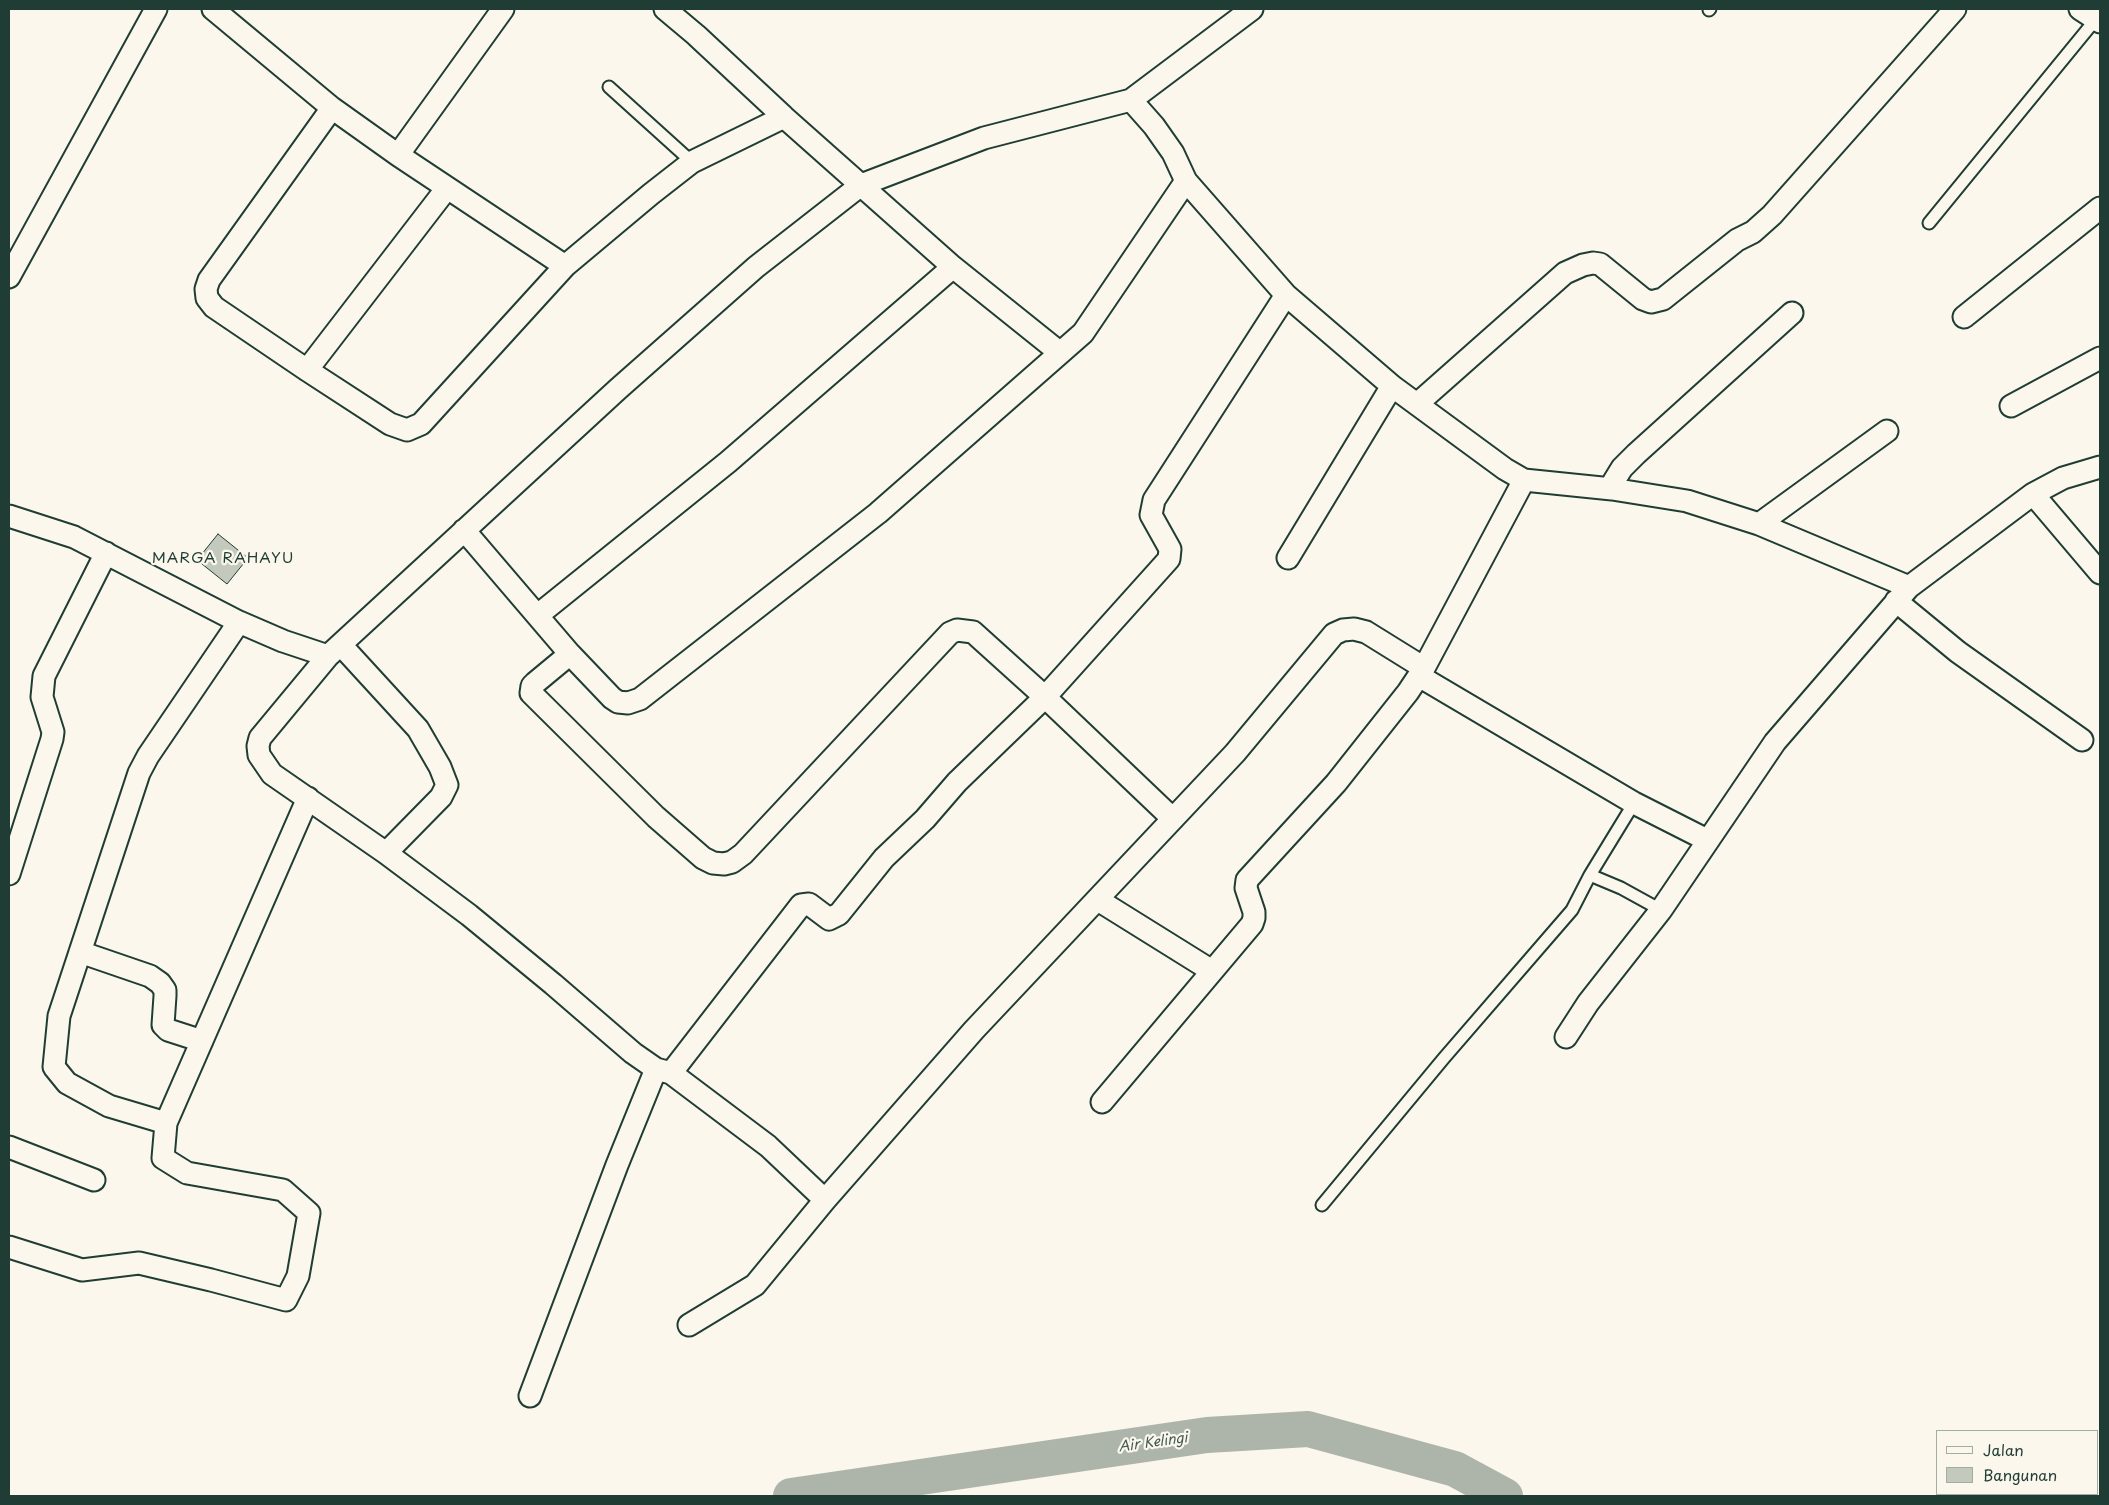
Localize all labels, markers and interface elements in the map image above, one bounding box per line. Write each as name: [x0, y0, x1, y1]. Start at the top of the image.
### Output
district label: MARGA RAHAYU: [151, 550, 295, 568]
water label: Air Kelingi: [1118, 1430, 1188, 1456]
legend: [1936, 1430, 2099, 1495]
text: Jalan: [1983, 1438, 2024, 1461]
text: Bangunan: [1983, 1463, 2057, 1486]

